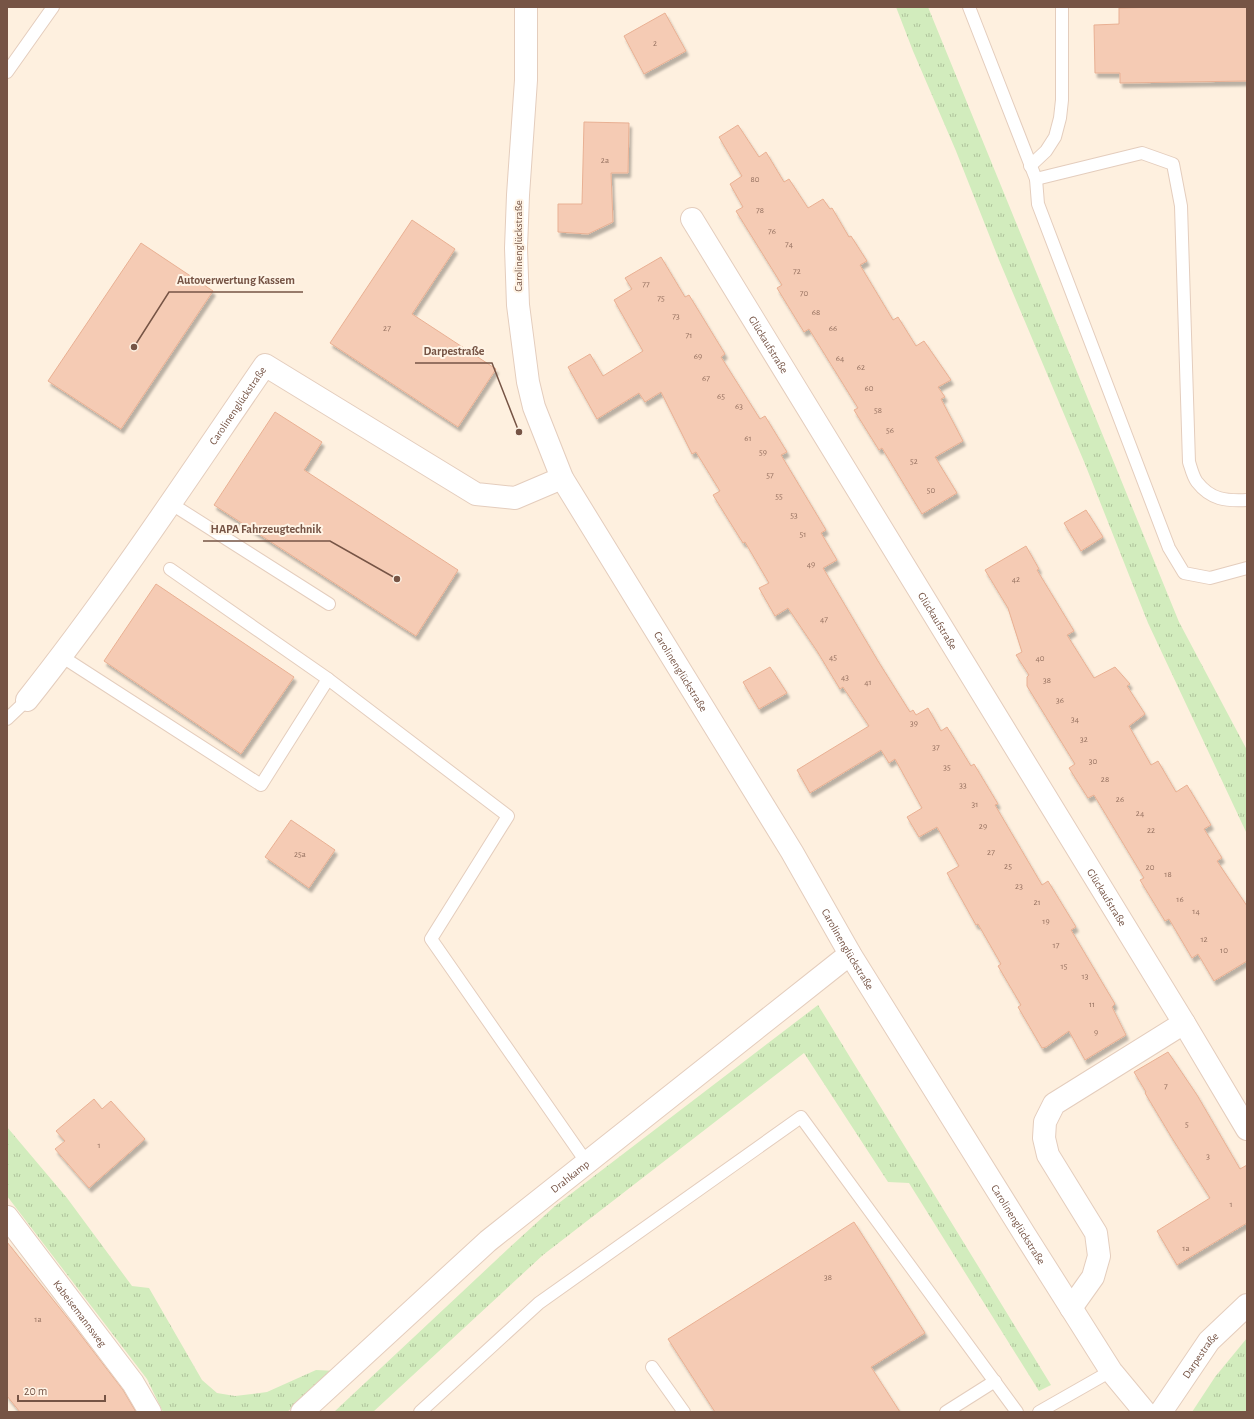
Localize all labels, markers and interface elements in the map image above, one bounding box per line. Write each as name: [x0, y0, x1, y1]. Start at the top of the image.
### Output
house number: 2: [653, 39, 657, 48]
house number: 2a: [601, 156, 609, 165]
house number: 80: [750, 175, 760, 184]
street label: Carolinenglückstraße: [513, 200, 524, 292]
house number: 78: [756, 206, 764, 215]
house number: 76: [768, 227, 776, 236]
house number: 74: [785, 240, 794, 249]
house number: 72: [793, 267, 801, 276]
callout: Autoverwertung Kassem: [169, 268, 303, 292]
text: Autoverwertung Kassem: [177, 274, 295, 286]
house number: 77: [642, 280, 650, 289]
house number: 70: [800, 289, 808, 298]
house number: 75: [657, 294, 665, 303]
house number: 68: [812, 308, 820, 317]
house number: 73: [672, 312, 680, 321]
street label: Glückaufstraße: [747, 314, 790, 375]
house number: 27: [383, 324, 391, 333]
house number: 66: [829, 324, 837, 333]
house number: 71: [686, 331, 692, 340]
callout: Darpestraße: [415, 339, 492, 363]
text: Darpestraße: [424, 345, 485, 357]
house number: 69: [694, 352, 702, 361]
house number: 64: [836, 354, 845, 363]
house number: 62: [857, 363, 865, 372]
street label: Carolinenglückstraße: [207, 364, 268, 446]
house number: 67: [702, 374, 710, 383]
house number: 60: [865, 384, 874, 393]
house number: 65: [717, 392, 725, 401]
house number: 63: [735, 402, 743, 411]
house number: 58: [874, 406, 882, 415]
house number: 56: [886, 426, 894, 435]
house number: 61: [744, 434, 752, 443]
house number: 59: [759, 448, 767, 457]
house number: 52: [910, 457, 918, 466]
house number: 57: [766, 471, 774, 480]
house number: 50: [927, 486, 936, 495]
house number: 55: [775, 492, 783, 501]
house number: 53: [790, 511, 798, 520]
callout: HAPA Fahrzeugtechnik: [203, 517, 330, 541]
text: HAPA Fahrzeugtechnik: [211, 523, 321, 535]
house number: 51: [800, 530, 806, 539]
house number: 49: [807, 560, 815, 569]
house number: 42: [1012, 575, 1020, 584]
street label: Glückaufstraße: [916, 590, 960, 651]
house number: 47: [820, 615, 828, 624]
street label: Carolinenglückstraße: [652, 629, 710, 713]
house number: 45: [829, 653, 837, 662]
house number: 40: [1035, 654, 1045, 663]
house number: 43: [841, 673, 849, 682]
house number: 38: [1043, 676, 1051, 685]
house number: 41: [864, 678, 872, 687]
house number: 36: [1056, 696, 1064, 705]
house number: 34: [1071, 715, 1080, 724]
house number: 39: [910, 719, 918, 728]
house number: 32: [1080, 735, 1088, 744]
house number: 37: [932, 743, 940, 752]
house number: 30: [1089, 757, 1097, 766]
house number: 35: [943, 763, 951, 772]
house number: 28: [1101, 775, 1109, 784]
house number: 33: [959, 781, 967, 790]
house number: 26: [1116, 795, 1124, 804]
house number: 31: [972, 800, 978, 809]
house number: 24: [1136, 809, 1145, 818]
house number: 29: [979, 822, 987, 831]
house number: 22: [1147, 826, 1155, 835]
house number: 27: [987, 848, 995, 857]
house number: 25a: [294, 850, 306, 859]
house number: 25: [1004, 862, 1012, 871]
house number: 20: [1146, 863, 1155, 872]
street label: Glückaufstraße: [1085, 866, 1129, 928]
house number: 18: [1164, 870, 1172, 879]
house number: 23: [1015, 882, 1023, 891]
house number: 16: [1176, 895, 1184, 904]
house number: 21: [1033, 898, 1041, 907]
street label: Carolinenglückstraße: [820, 907, 876, 991]
house number: 14: [1192, 907, 1200, 916]
house number: 19: [1042, 917, 1050, 926]
house number: 12: [1200, 935, 1208, 944]
house number: 17: [1053, 941, 1060, 950]
house number: 10: [1220, 946, 1228, 955]
house number: 15: [1061, 962, 1068, 971]
house number: 13: [1082, 972, 1089, 981]
house number: 11: [1089, 1000, 1095, 1009]
house number: 9: [1094, 1028, 1098, 1037]
house number: 7: [1164, 1082, 1168, 1091]
house number: 5: [1185, 1120, 1189, 1129]
house number: 1: [97, 1141, 101, 1150]
house number: 3: [1206, 1152, 1210, 1161]
street label: Drahkamp: [548, 1157, 591, 1195]
street label: Carolinenglückstraße: [989, 1183, 1048, 1266]
house number: 1: [1229, 1200, 1233, 1209]
house number: 1a: [1182, 1244, 1190, 1253]
house number: 38: [824, 1273, 832, 1282]
street label: Kabeisemannsweg: [51, 1278, 109, 1349]
house number: 1a: [34, 1315, 42, 1324]
street label: Darpestraße: [1180, 1330, 1220, 1380]
scale bar: [18, 1377, 105, 1403]
text: 20 m: [24, 1385, 47, 1397]

